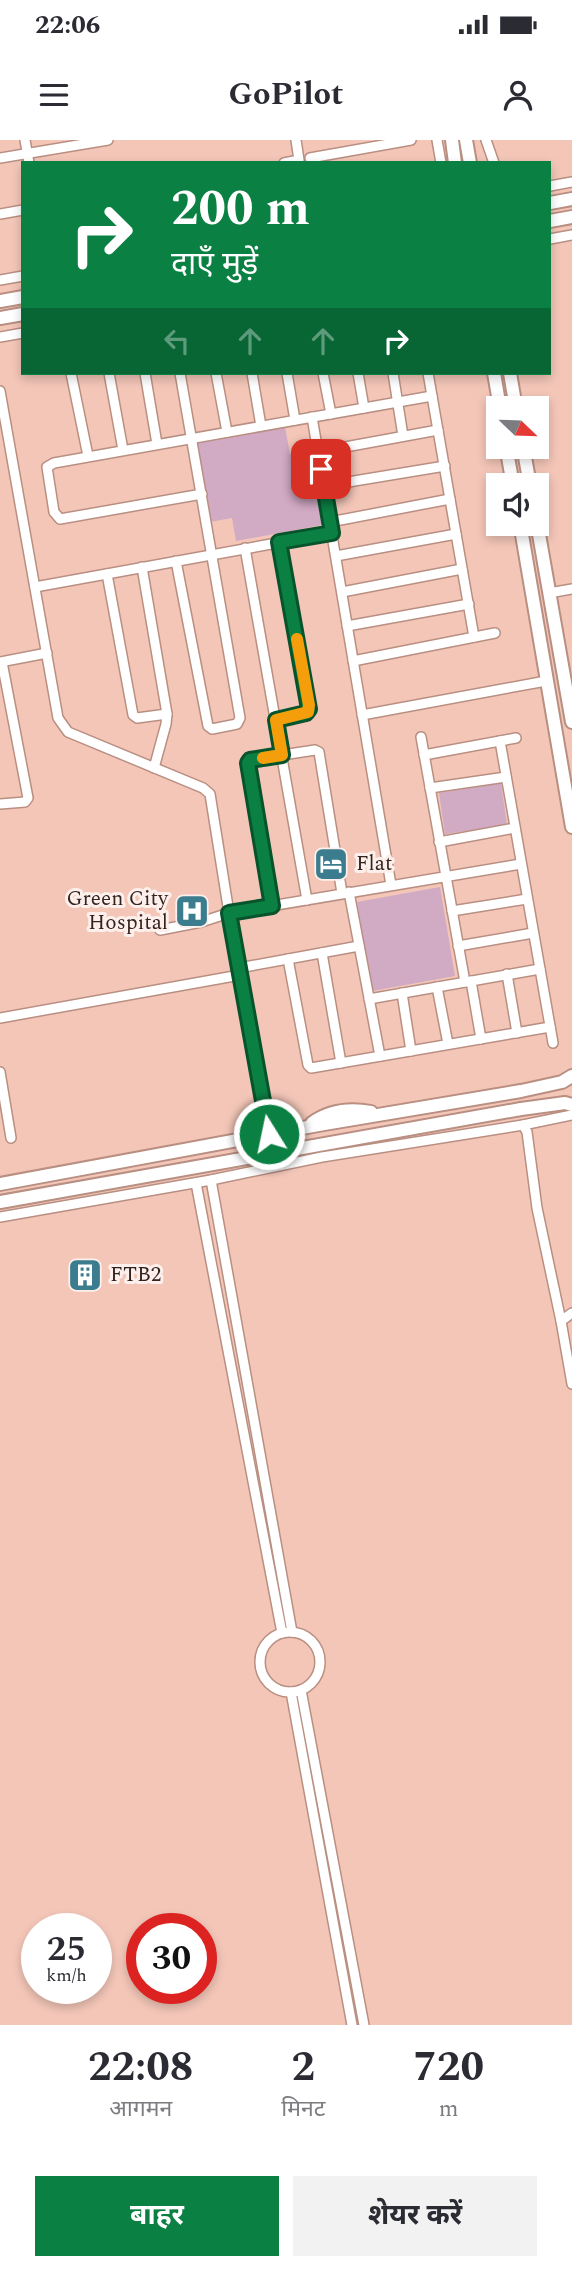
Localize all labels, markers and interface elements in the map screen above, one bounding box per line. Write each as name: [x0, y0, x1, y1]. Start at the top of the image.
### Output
text: 22:06: [35, 5, 100, 45]
text: GoPilot: [229, 70, 343, 119]
icon: menu: [35, 76, 73, 114]
icon: person: [499, 76, 537, 114]
text: 200 m: [171, 172, 310, 247]
icon: right: [56, 189, 147, 280]
text: दाएँ मुड़ें: [171, 240, 258, 289]
icon: left: [158, 322, 196, 360]
icon: ahead: [231, 322, 269, 360]
icon: ahead: [304, 322, 342, 360]
icon: right: [377, 322, 415, 360]
north arrow: [486, 396, 550, 458]
map controls: [486, 396, 549, 536]
pin: [291, 439, 351, 499]
icon: arrive: [302, 450, 340, 488]
button: sound: [486, 473, 549, 536]
hotel icon: Flat: [312, 845, 350, 883]
place label: Flat: [356, 848, 392, 880]
place label: Green City Hospital: [66, 883, 169, 939]
hospital icon: Green City Hospital: [173, 892, 211, 930]
position arrow: [232, 1097, 306, 1171]
building icon: FTB2: [66, 1256, 104, 1294]
place label: FTB2: [110, 1259, 161, 1291]
speed limit sign: 30: [126, 1913, 217, 2004]
text: 25: [47, 1923, 86, 1976]
text: km/h: [46, 1962, 87, 1989]
text: 22:08: [88, 2036, 193, 2099]
text: 2: [292, 2036, 315, 2099]
text: 720: [413, 2036, 484, 2099]
text: आगमन: [109, 2092, 172, 2127]
text: मिनट: [281, 2092, 325, 2127]
text: m: [439, 2092, 459, 2127]
button: बाहर: [35, 2176, 279, 2256]
button: शेयर करें: [293, 2176, 537, 2256]

